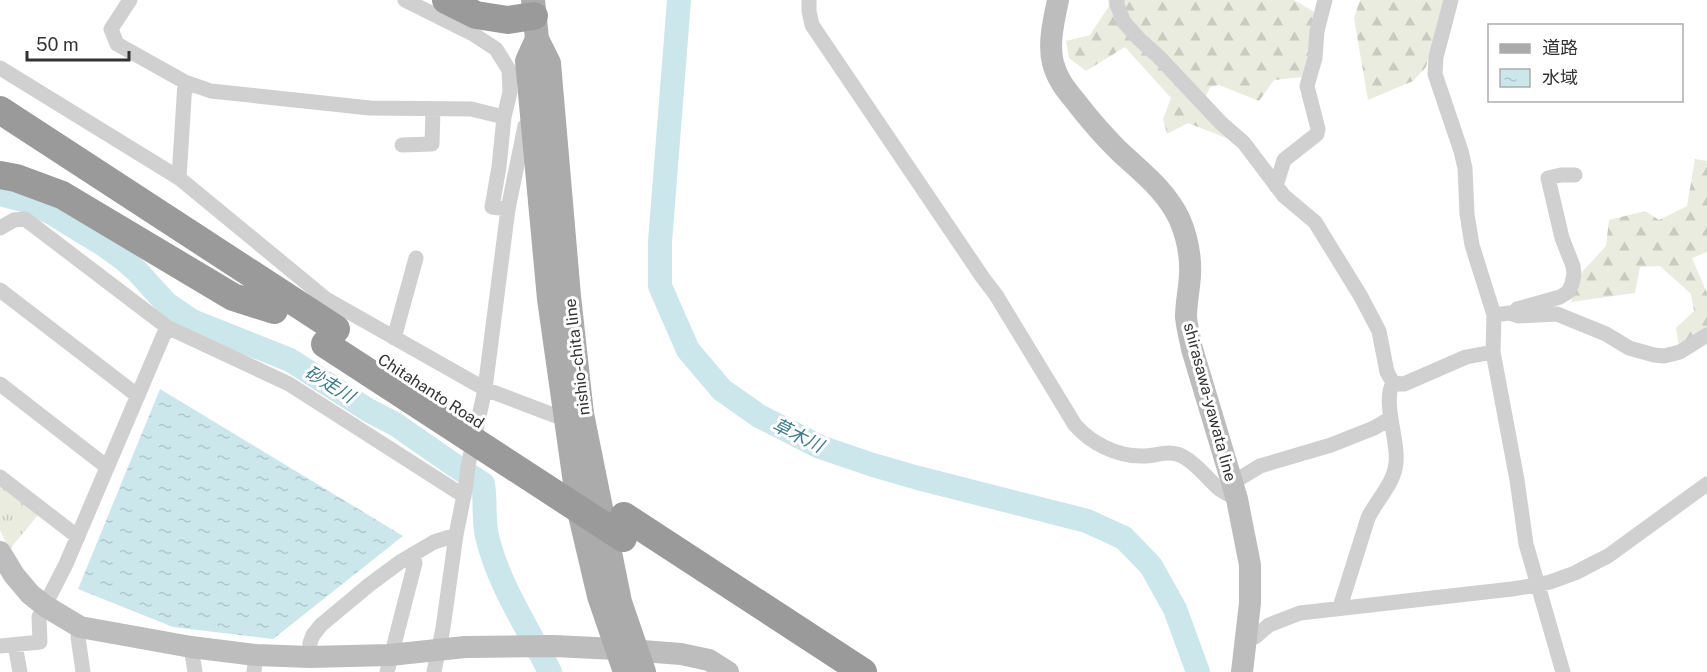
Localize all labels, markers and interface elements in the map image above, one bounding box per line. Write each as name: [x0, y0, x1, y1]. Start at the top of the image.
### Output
scale bar: [27, 24, 129, 62]
legend: [1488, 24, 1683, 102]
text: 50 m: [36, 34, 79, 55]
text: 道路: [1542, 37, 1578, 58]
text: 水域: [1542, 67, 1578, 88]
street label: nishio-chita line: [560, 297, 594, 417]
street label: shirasawa-yawata line: [1180, 321, 1240, 483]
street label: Chitahanto Road: [374, 350, 488, 432]
water label: 砂走川: [301, 361, 360, 408]
water label: 草木川: [769, 414, 829, 457]

